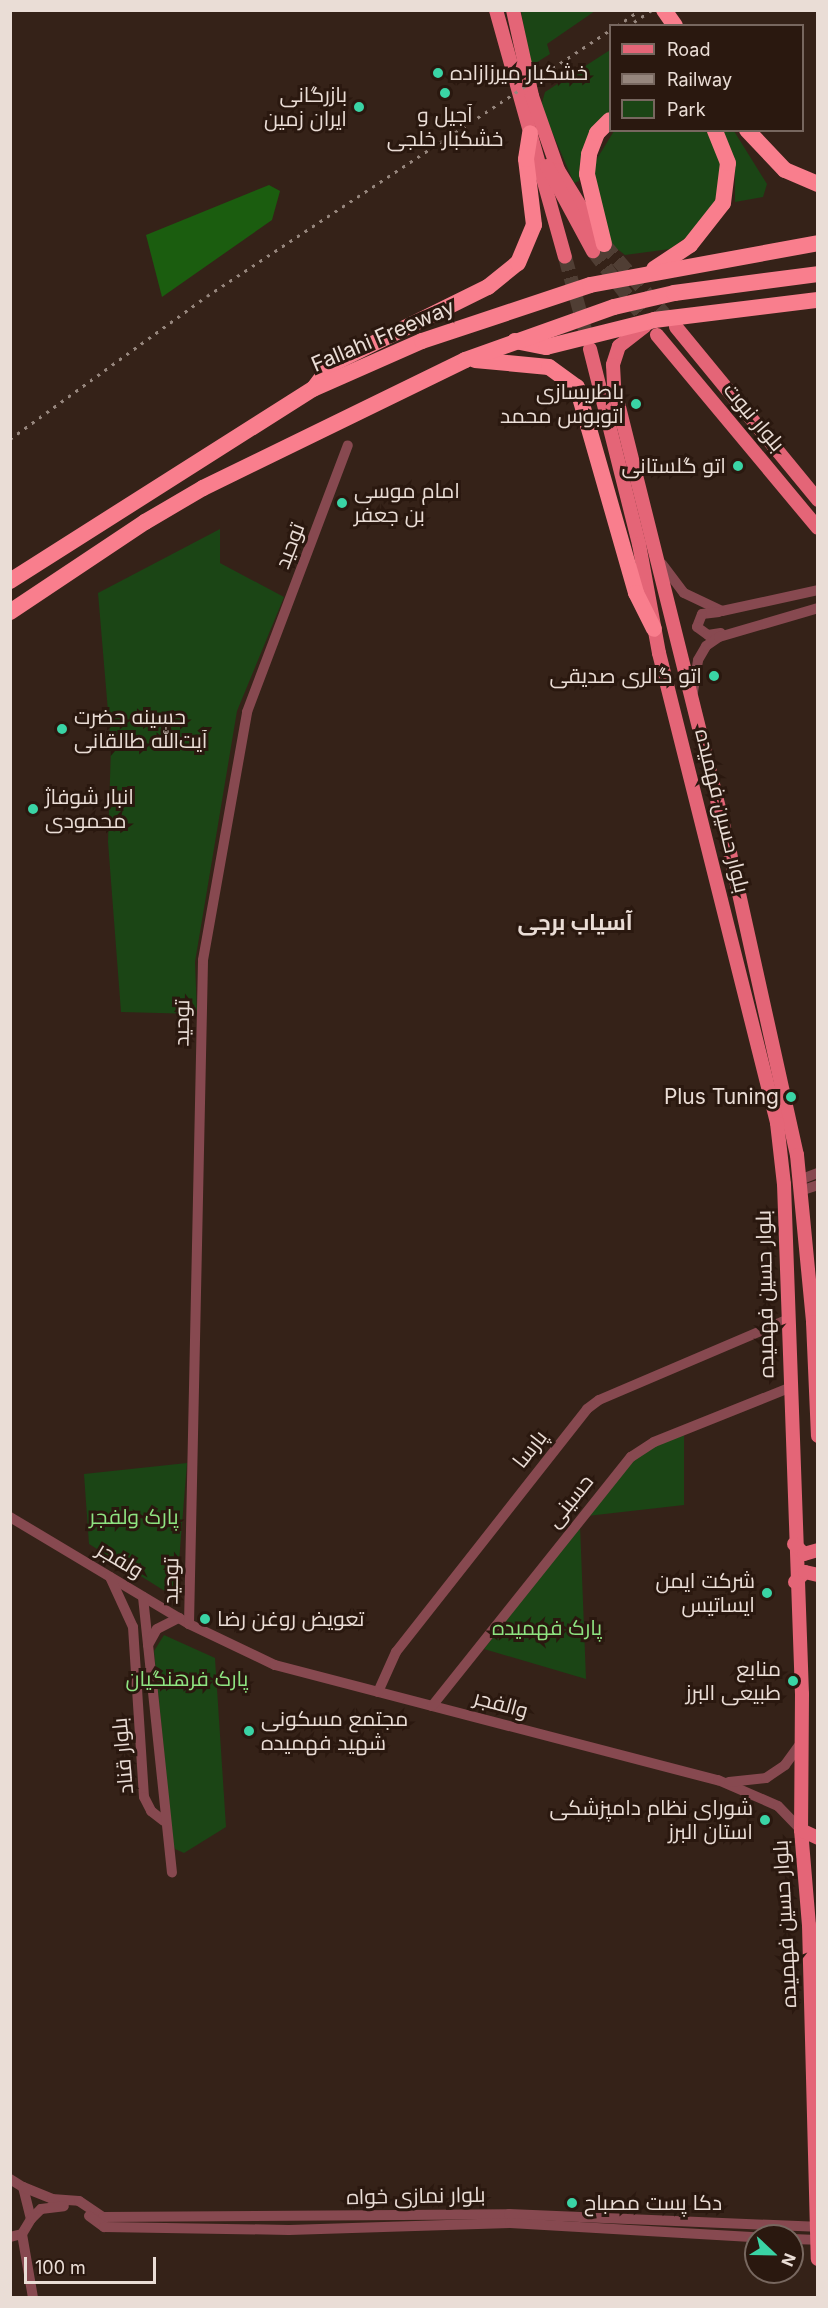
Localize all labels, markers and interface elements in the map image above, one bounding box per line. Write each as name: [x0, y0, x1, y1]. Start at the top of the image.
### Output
legend: [609, 24, 804, 132]
text: Road: [667, 39, 710, 60]
place label: خشکبار میرزازاده: [450, 60, 588, 86]
marker: خشکبار میرزازاده: [431, 66, 445, 80]
text: Railway: [667, 69, 732, 90]
place label: بازرگانی ایران زمین: [264, 82, 347, 132]
marker: آجیل و خشکبار خلجی: [438, 86, 452, 100]
text: Park: [667, 99, 706, 120]
marker: بازرگانی ایران زمین: [352, 100, 366, 114]
place label: آجیل و خشکبار خلجی: [387, 102, 503, 152]
street label: Fallahi Freeway: [308, 295, 458, 377]
street label: بلوار نبوت: [718, 378, 790, 456]
place label: باطریسازی اتوبوس محمد: [500, 379, 624, 429]
marker: باطریسازی اتوبوس محمد: [629, 397, 643, 411]
place label: اتو گلستانی: [621, 453, 726, 479]
marker: اتو گلستانی: [731, 459, 745, 473]
place label: امام موسی بن جعفر: [354, 478, 460, 528]
marker: امام موسی بن جعفر: [335, 496, 349, 510]
street label: توحید: [270, 520, 310, 572]
place label: اتو گالری صدیقی: [549, 663, 702, 689]
marker: اتو گالری صدیقی: [707, 669, 721, 683]
place label: حسینه حضرت آیت‌الله طالقانی: [74, 704, 207, 754]
marker: حسینه حضرت آیت‌الله طالقانی: [55, 722, 69, 736]
street label: بلوار حسین فهمیده: [689, 726, 755, 896]
place label: انبار شوفاژ محمودی: [45, 784, 134, 834]
marker: انبار شوفاژ محمودی: [26, 802, 40, 816]
district label: آسیاب برجی: [517, 910, 633, 936]
street label: توحید: [169, 999, 195, 1047]
place label: Plus Tuning: [664, 1084, 779, 1110]
marker: Plus Tuning: [784, 1090, 798, 1104]
street label: بلوار حسین فهمیده: [751, 1210, 779, 1378]
street label: پارسا: [507, 1425, 553, 1473]
street label: حسینی: [541, 1470, 599, 1532]
park label: پارک ولفجر: [89, 1504, 179, 1530]
street label: ولفجر: [92, 1536, 148, 1584]
street label: توحید: [158, 1557, 184, 1605]
place label: شرکت ایمن ایساتیس: [655, 1568, 755, 1618]
marker: شرکت ایمن ایساتیس: [760, 1586, 774, 1600]
place label: تعویض روغن رضا: [217, 1606, 364, 1632]
marker: تعویض روغن رضا: [198, 1612, 212, 1626]
park label: پارک فهمیده: [492, 1615, 602, 1641]
place label: منابع طبیعی البرز: [686, 1656, 781, 1706]
park label: پارک فرهنگیان: [126, 1666, 248, 1692]
marker: منابع طبیعی البرز: [786, 1674, 800, 1688]
street label: والفجر: [471, 1685, 531, 1723]
place label: مجتمع مسکونی شهید فهمیده: [261, 1706, 408, 1756]
street label: بلوار قناد: [107, 1717, 139, 1795]
marker: مجتمع مسکونی شهید فهمیده: [242, 1724, 256, 1738]
place label: شورای نظام دامپزشکی استان البرز: [550, 1795, 753, 1845]
marker: شورای نظام دامپزشکی استان البرز: [758, 1813, 772, 1827]
street label: بلوار حسین فهمیده: [768, 1839, 802, 2009]
street label: بلوار نمازی خواه: [346, 2182, 486, 2210]
place label: دکا پست مصباح: [584, 2190, 722, 2216]
marker: دکا پست مصباح: [565, 2196, 579, 2210]
north arrow: [744, 2224, 804, 2284]
scale bar: [27, 2245, 159, 2283]
text: N: [777, 2251, 800, 2269]
text: 100 m: [35, 2257, 86, 2278]

